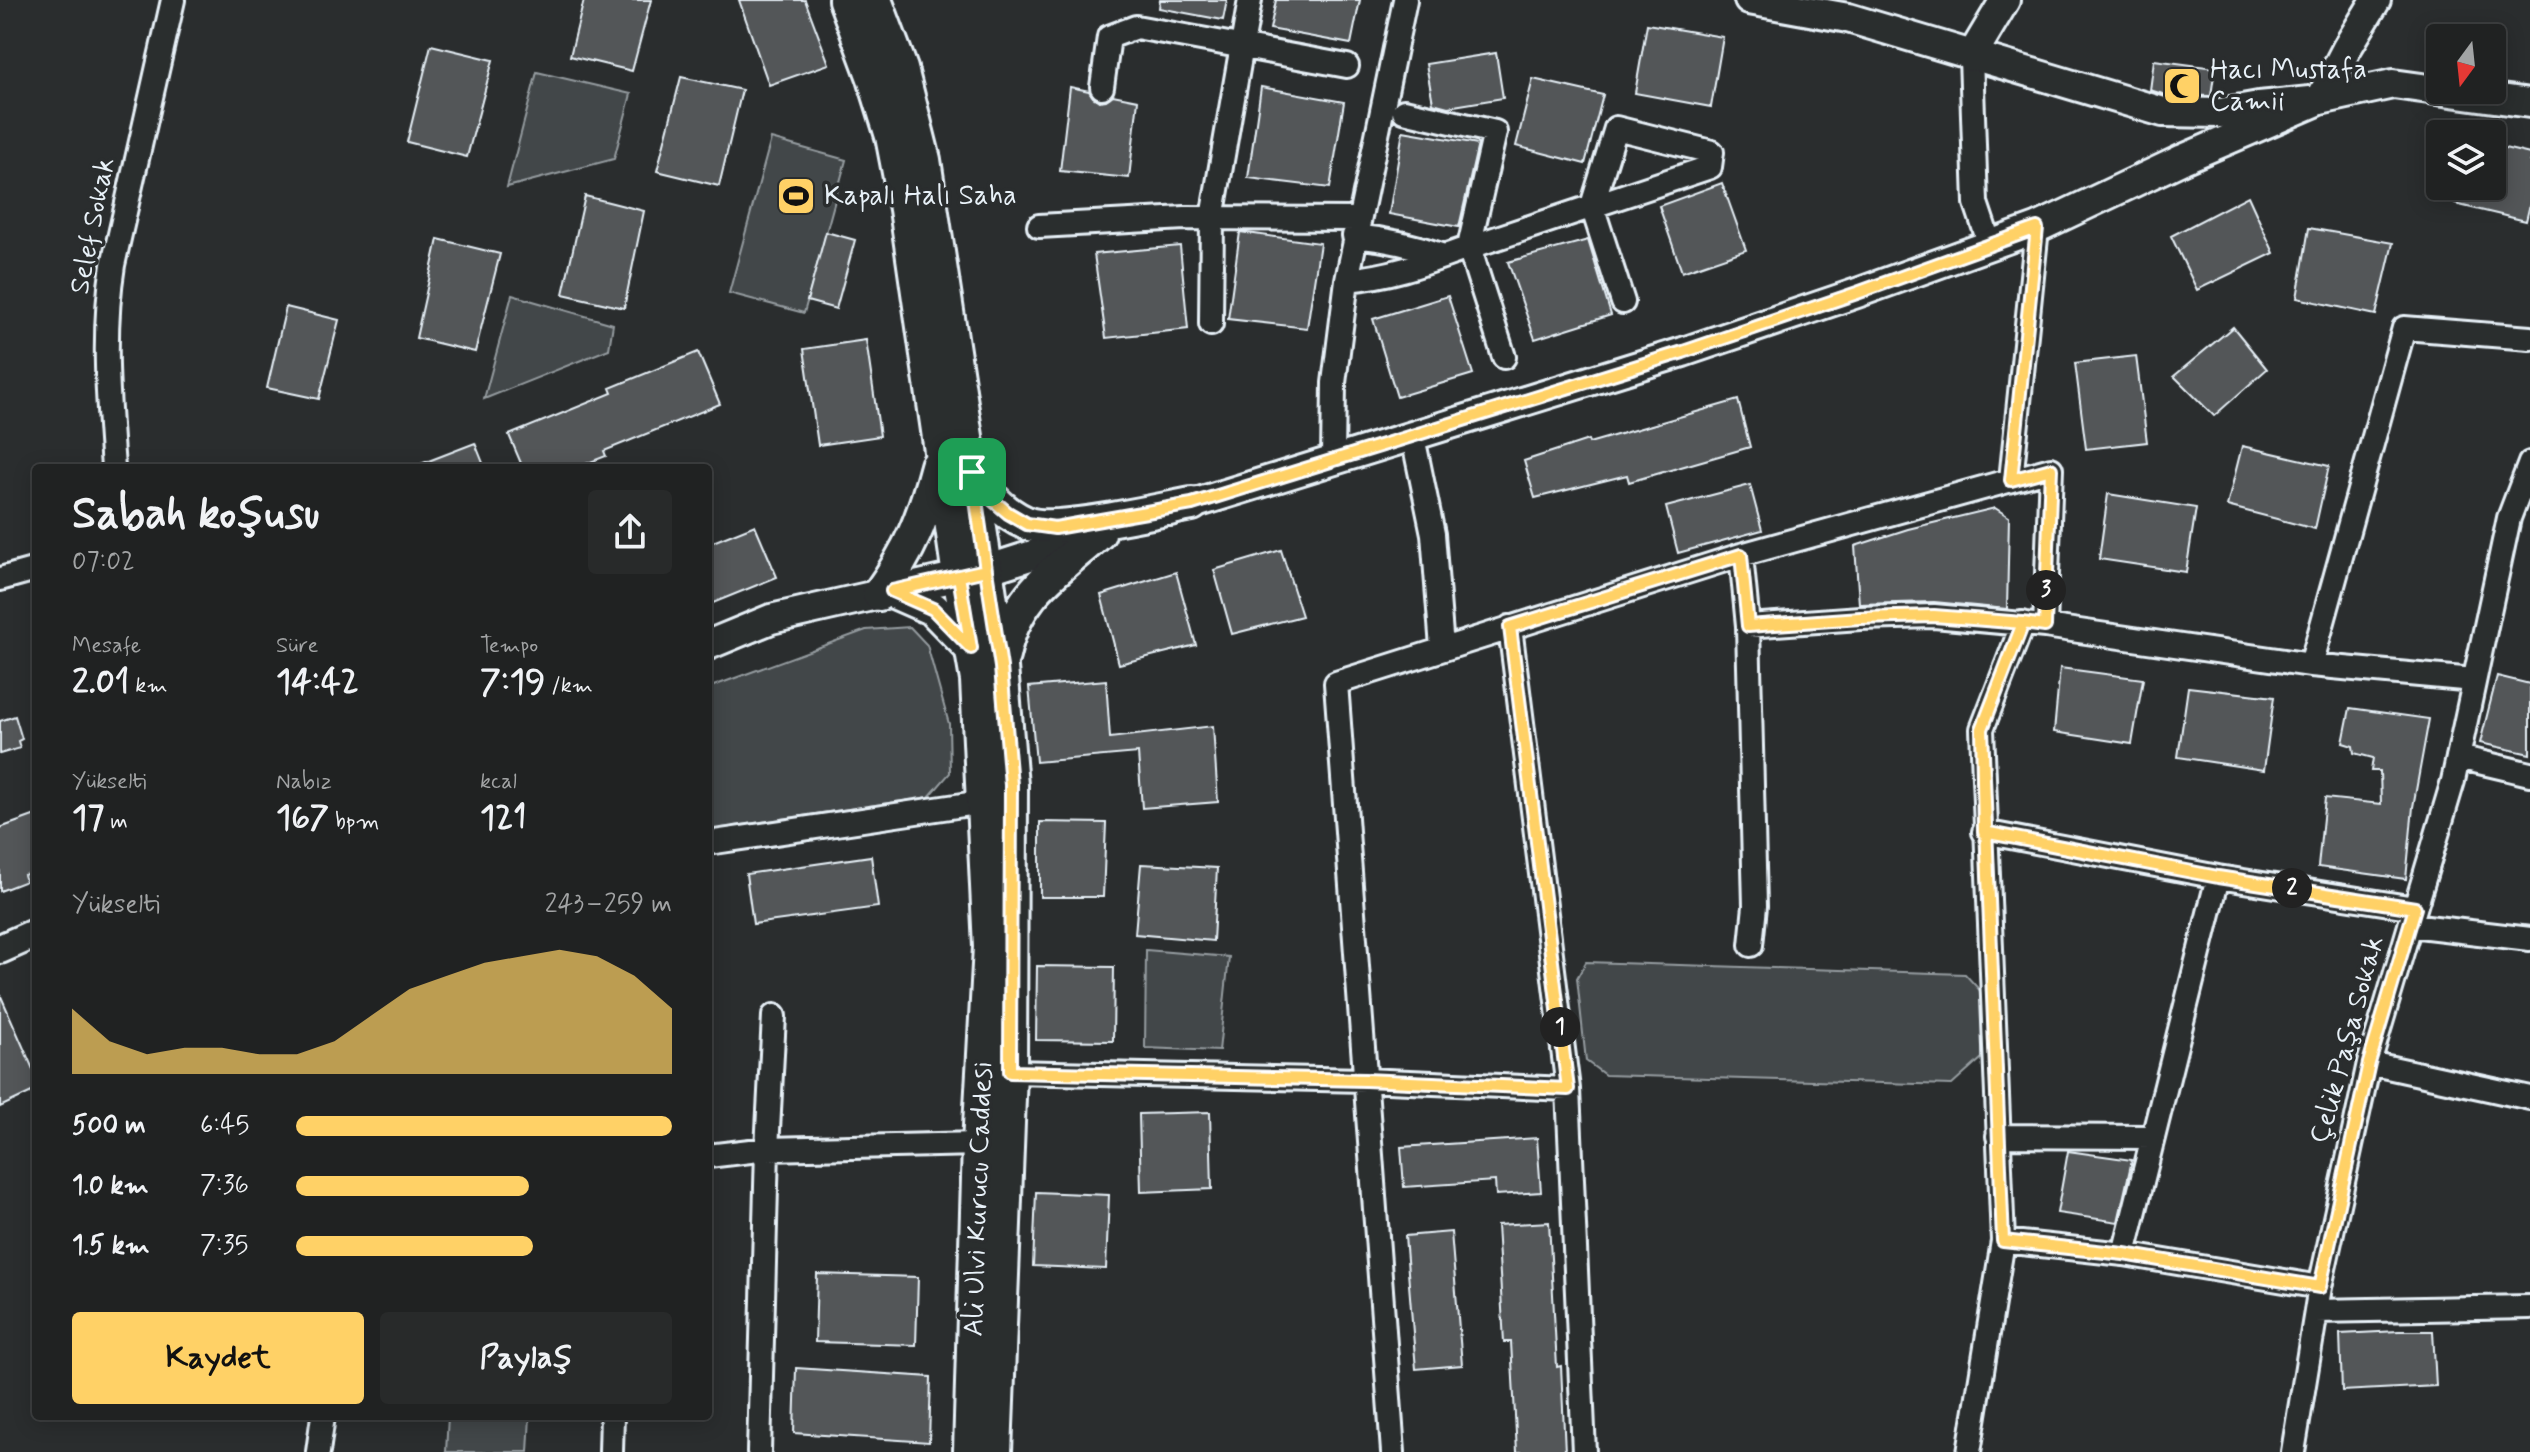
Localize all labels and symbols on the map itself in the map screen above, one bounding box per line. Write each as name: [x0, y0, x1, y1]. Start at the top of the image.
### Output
north arrow: [2426, 24, 2506, 104]
place label: Hacı Mustafa Camii: [2210, 52, 2367, 121]
mosque icon: Hacı Mustafa Camii: [2161, 65, 2203, 107]
street label: Selef Sokak: [62, 154, 124, 297]
sports icon: Kapalı Halı Saha: [775, 175, 817, 217]
place label: Kapalı Halı Saha: [824, 178, 1017, 215]
pin: [938, 438, 1006, 506]
pin: 3: [2026, 570, 2066, 610]
pin: 2: [2272, 868, 2312, 908]
street label: Çelik Paşa Sokak: [2302, 932, 2394, 1148]
pin: 1: [1540, 1007, 1580, 1047]
street label: Ali Ulvi Kurucu Caddesi: [956, 1061, 1002, 1337]

